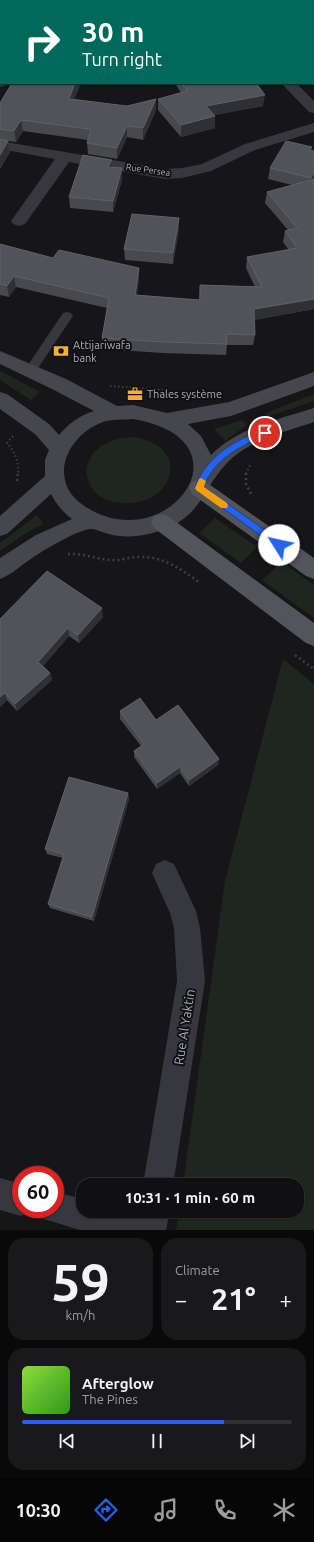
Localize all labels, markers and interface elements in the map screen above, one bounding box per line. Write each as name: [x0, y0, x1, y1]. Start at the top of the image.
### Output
icon: right: [16, 16, 68, 68]
text: 30 m: [82, 16, 144, 47]
text: Turn right: [82, 49, 162, 69]
street label: Rue Persea: [125, 162, 171, 178]
place label: Attijariwafa bank: [73, 339, 131, 364]
bank icon: Attijariwafa bank: [52, 342, 70, 360]
office icon: Thales système: [126, 385, 144, 403]
place label: Thales système: [147, 388, 222, 400]
pin: [248, 416, 282, 450]
icon: arrive: [254, 422, 276, 444]
position arrow: [258, 524, 300, 566]
street label: Rue Al Yaktin: [171, 988, 197, 1066]
speed limit sign: 60: [12, 1166, 64, 1218]
text: 10:31 · 1 min · 60 m: [125, 1189, 255, 1206]
text: 59: [51, 1253, 110, 1311]
text: Climate: [175, 1263, 220, 1277]
text: 21°: [211, 1282, 256, 1316]
text: −: [175, 1287, 187, 1312]
text: +: [280, 1287, 292, 1312]
text: km/h: [65, 1308, 96, 1322]
text: Afterglow: [82, 1375, 154, 1392]
text: The Pines: [82, 1392, 138, 1406]
icon: previous: [56, 1430, 78, 1452]
icon: pause: [146, 1430, 168, 1452]
icon: next: [236, 1430, 258, 1452]
icon: directions: [92, 1496, 120, 1524]
icon: music: [152, 1496, 180, 1524]
icon: phone: [211, 1496, 239, 1524]
icon: climate: [270, 1496, 298, 1524]
text: 10:30: [16, 1500, 61, 1520]

